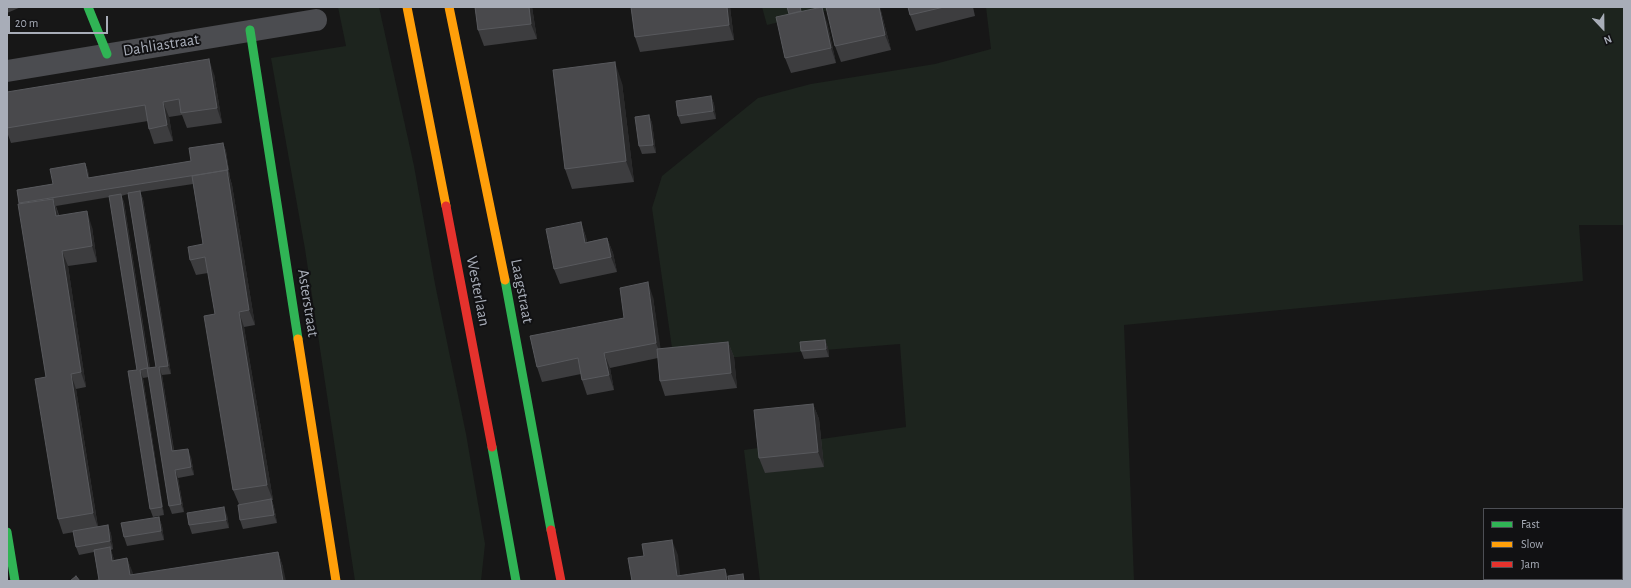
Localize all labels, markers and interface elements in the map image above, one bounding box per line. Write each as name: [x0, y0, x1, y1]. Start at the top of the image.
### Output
scale bar: [10, 8, 110, 34]
north arrow: [1583, 8, 1623, 48]
text: 20 m: [15, 17, 38, 29]
street label: Dahliastraat: [121, 29, 201, 61]
text: N: [1602, 33, 1613, 46]
street label: Westerlaan: [462, 254, 494, 328]
street label: Laagstraat: [506, 257, 538, 325]
street label: Asterstraat: [293, 268, 323, 338]
legend: [1483, 508, 1623, 580]
text: Fast: [1521, 518, 1540, 530]
text: Slow: [1521, 538, 1543, 550]
text: Jam: [1521, 558, 1540, 570]

